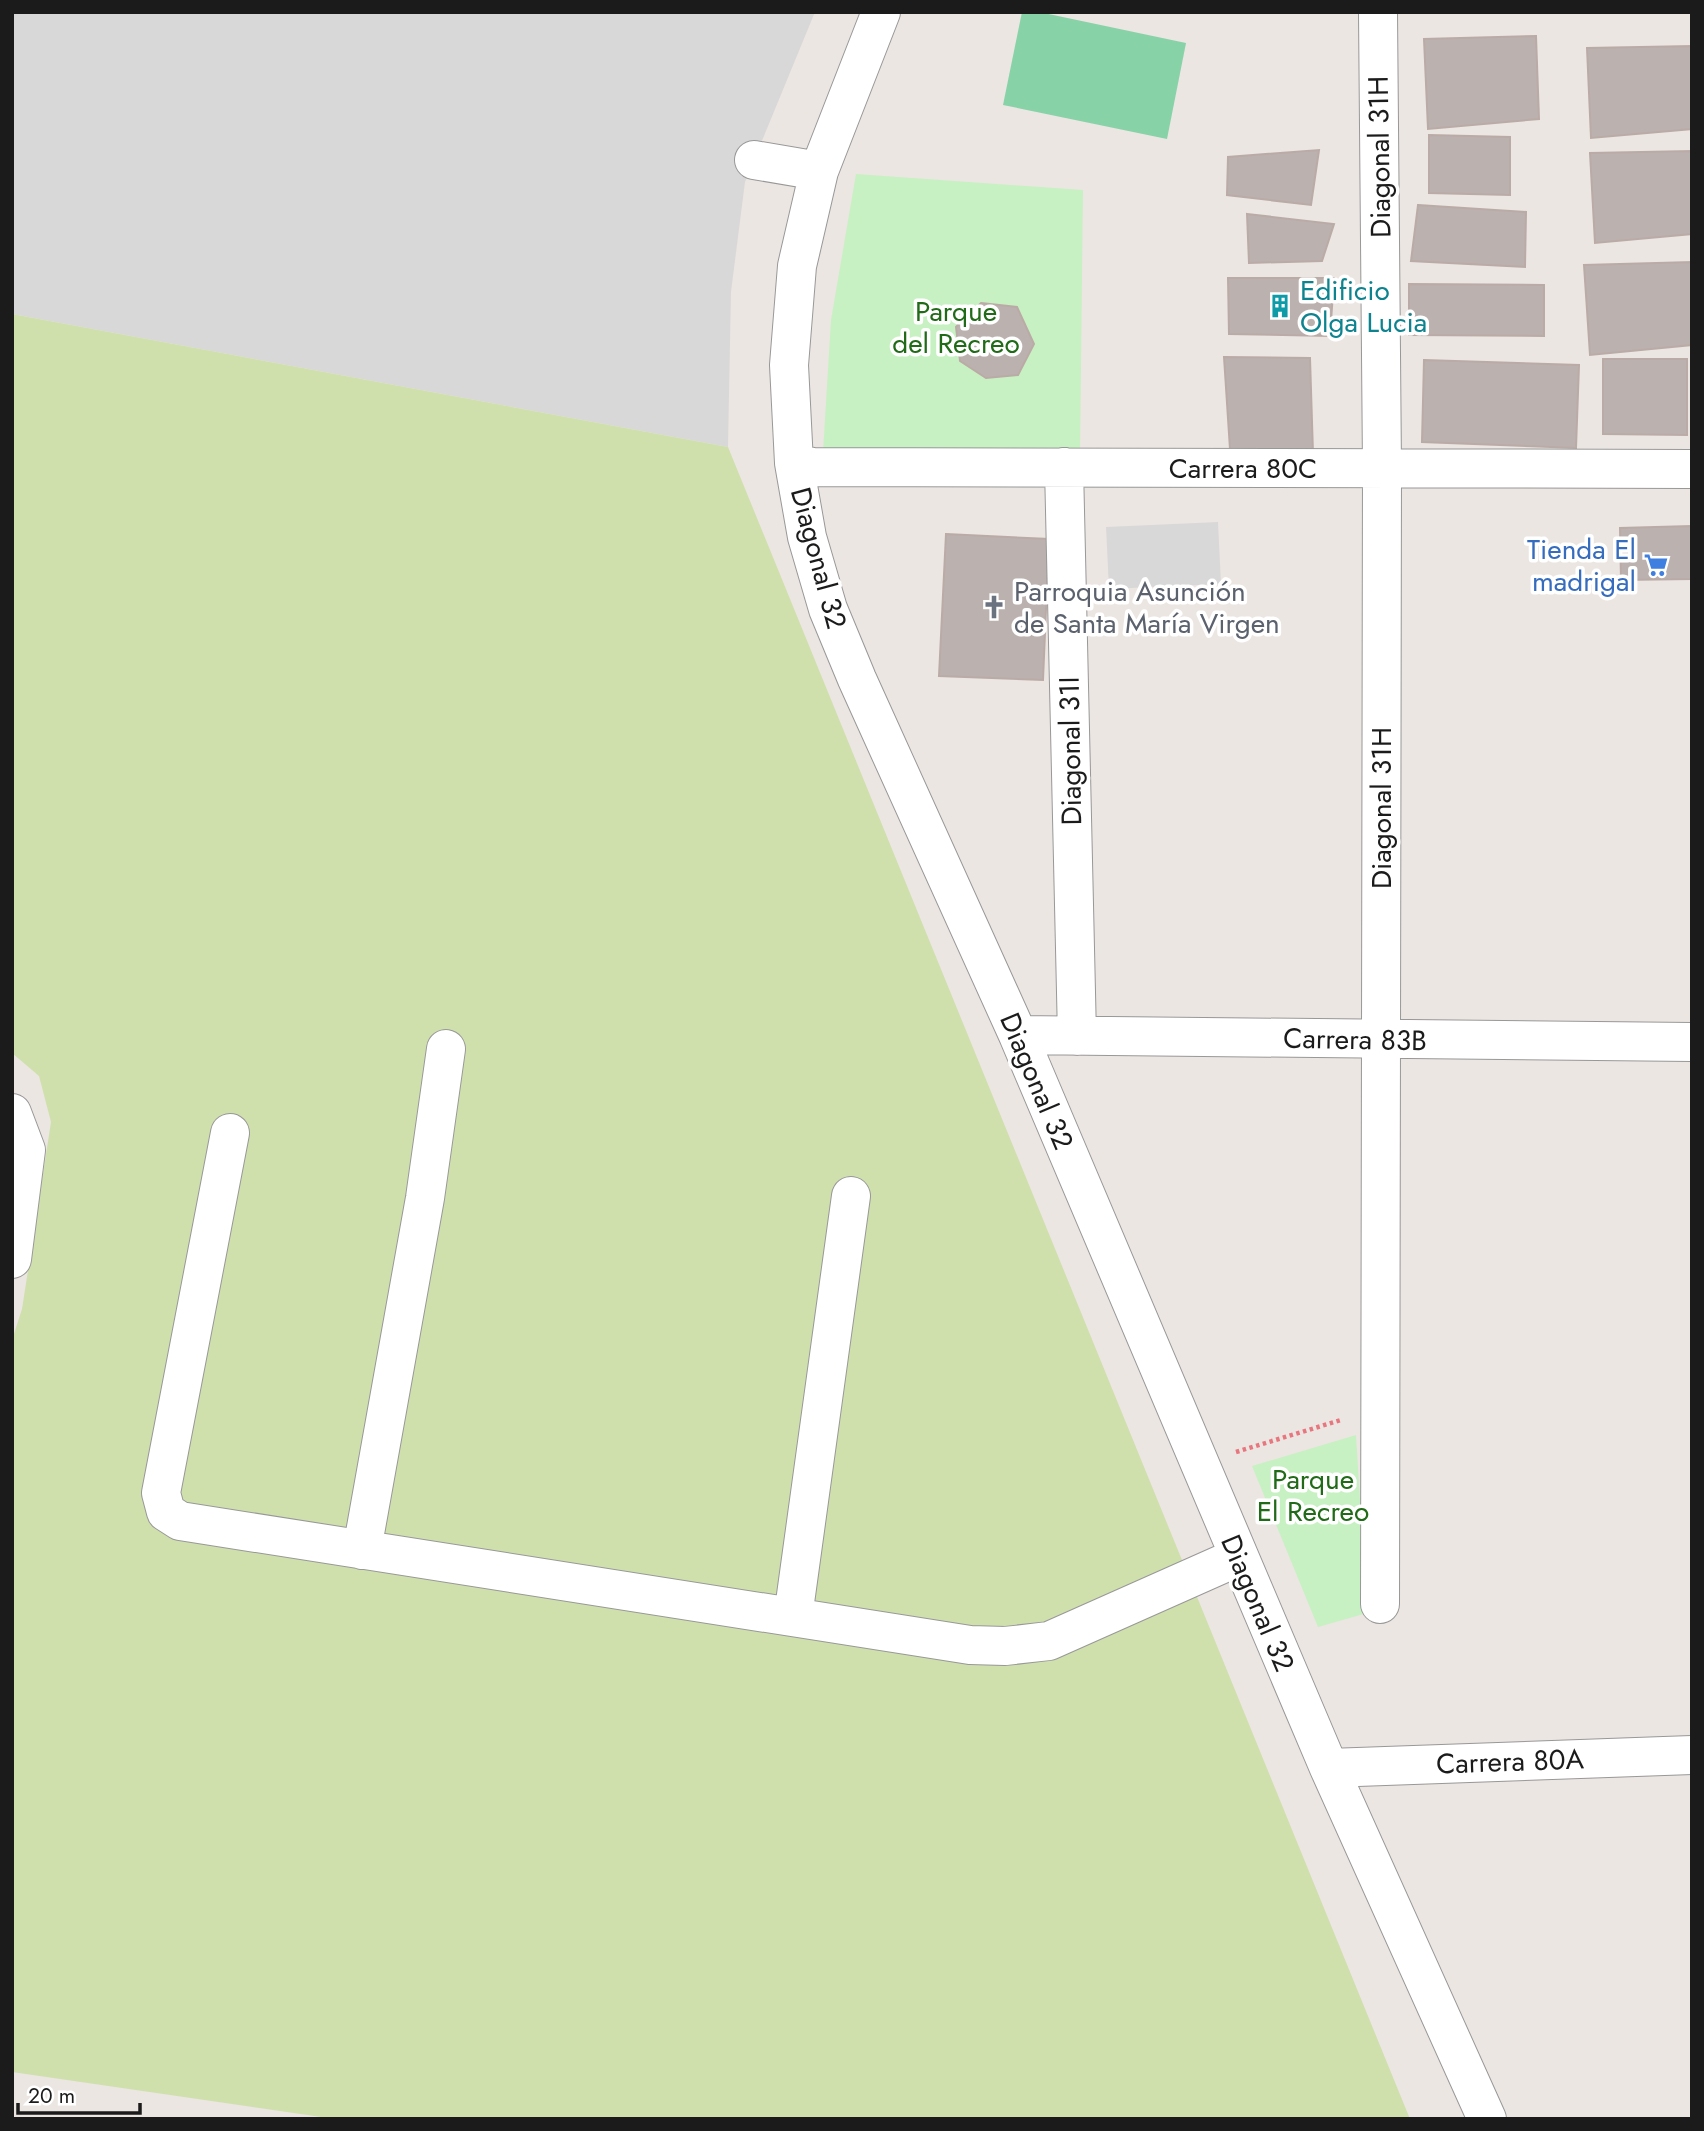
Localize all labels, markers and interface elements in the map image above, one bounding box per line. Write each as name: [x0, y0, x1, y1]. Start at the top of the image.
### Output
street label: Diagonal 31H: [1358, 76, 1401, 238]
place label: Edificio Olga Lucia: [1300, 270, 1427, 343]
park label: Parque del Recreo: [892, 291, 1020, 364]
building icon: Edificio Olga Lucia: [1266, 292, 1294, 320]
street label: Carrera 80C: [1169, 448, 1317, 489]
street label: Diagonal 32: [780, 483, 857, 634]
place label: Tienda El madrigal: [1527, 529, 1636, 602]
supermarket icon: Tienda El madrigal: [1642, 551, 1670, 579]
place label: Parroquia Asunción de Santa María Virgen: [1014, 571, 1280, 644]
church icon: Parroquia Asunción de Santa María Virgen: [980, 593, 1008, 621]
street label: Diagonal 31I: [1049, 676, 1092, 826]
street label: Diagonal 31H: [1361, 727, 1402, 889]
street label: Diagonal 32: [989, 1006, 1084, 1156]
street label: Carrera 83B: [1283, 1018, 1427, 1061]
park label: Parque El Recreo: [1257, 1459, 1369, 1532]
street label: Diagonal 32: [1210, 1528, 1305, 1678]
street label: Carrera 80A: [1435, 1738, 1585, 1785]
scale bar: [18, 2072, 140, 2116]
text: 20 m: [28, 2081, 75, 2111]

